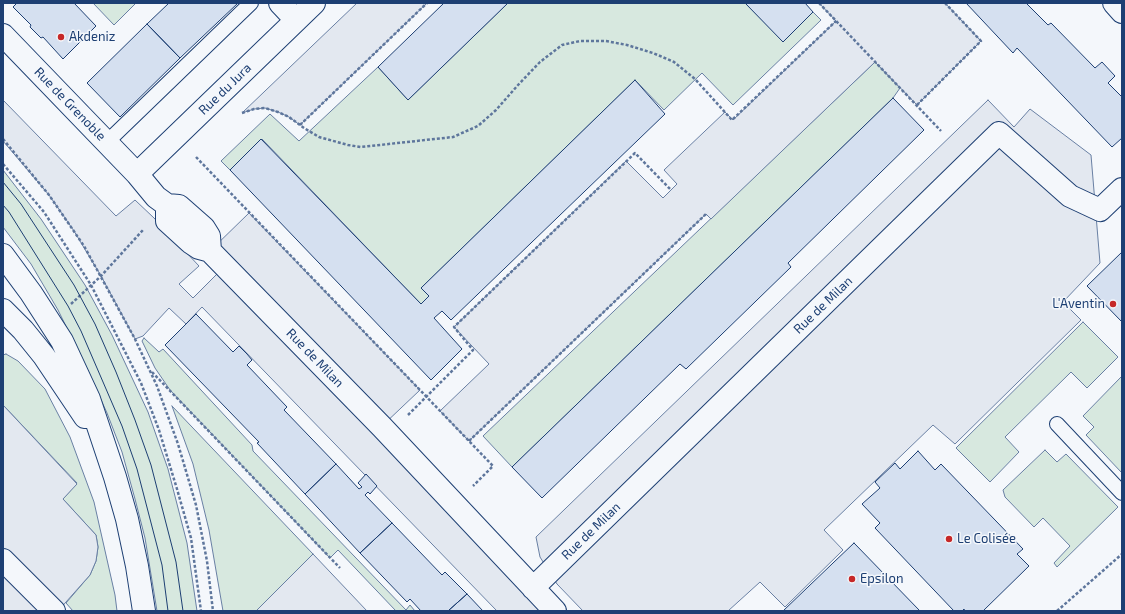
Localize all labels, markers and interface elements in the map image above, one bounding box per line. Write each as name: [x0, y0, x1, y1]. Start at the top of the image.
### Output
place label: Akdeniz: [69, 29, 115, 45]
marker: Akdeniz: [56, 32, 66, 42]
street label: Rue du Jura: [195, 60, 255, 118]
street label: Rue de Grenoble: [31, 64, 109, 144]
street label: Rue de Milan: [790, 273, 856, 337]
place label: L'Aventin: [1052, 296, 1105, 312]
marker: L'Aventin: [1108, 299, 1118, 309]
street label: Rue de Milan: [283, 325, 347, 391]
street label: Rue de Milan: [558, 499, 624, 563]
place label: Le Colisée: [957, 531, 1016, 547]
marker: Le Colisée: [944, 534, 954, 544]
place label: Epsilon: [860, 571, 903, 587]
marker: Epsilon: [847, 574, 857, 584]

